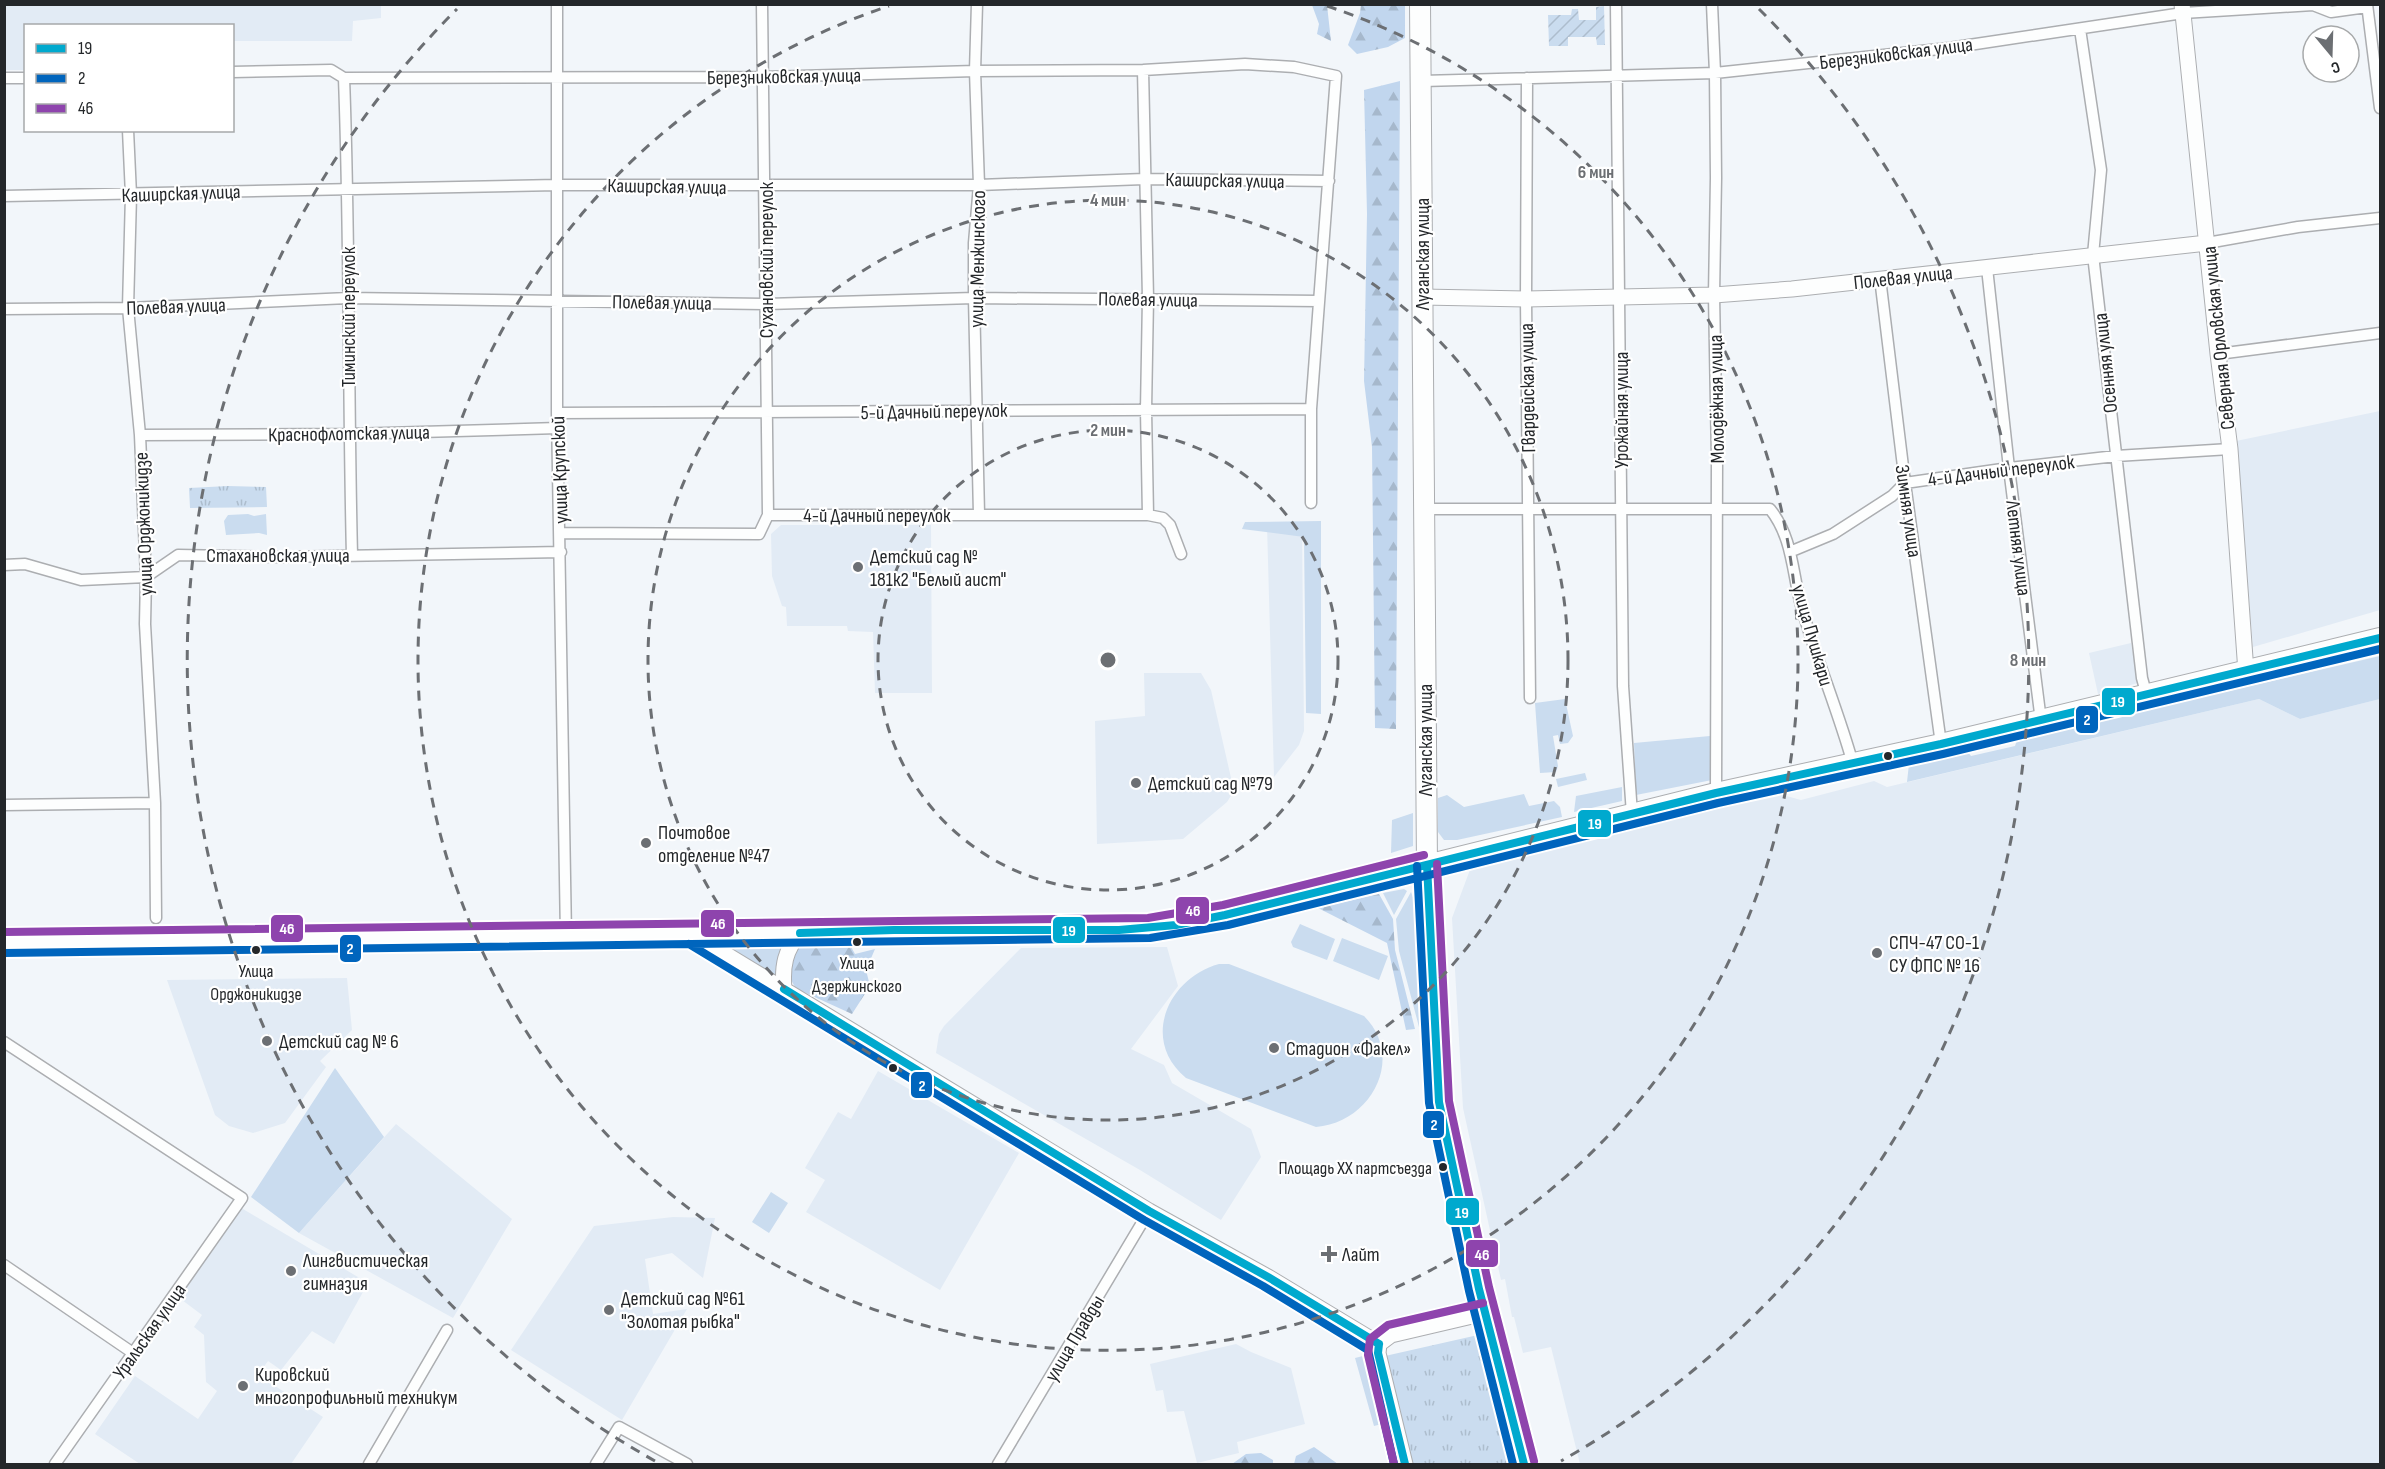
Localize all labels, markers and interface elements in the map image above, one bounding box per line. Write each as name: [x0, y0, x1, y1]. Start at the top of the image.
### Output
legend: [24, 24, 234, 132]
north arrow: [2301, 24, 2361, 84]
street label: Березниковская улица: [1818, 33, 1974, 75]
text: 19: [78, 38, 92, 59]
text: С: [2328, 56, 2342, 77]
street label: Березниковская улица: [707, 64, 861, 90]
text: 2: [78, 68, 85, 89]
text: 46: [78, 98, 94, 119]
text: 6 мин: [1578, 162, 1614, 183]
street label: Каширская улица: [1165, 168, 1285, 194]
street label: Каширская улица: [607, 174, 727, 200]
street label: Каширская улица: [121, 180, 241, 208]
street label: Сухановский переулок: [755, 181, 779, 338]
street label: улица Менжинского: [965, 190, 991, 328]
text: 4 мин: [1090, 190, 1126, 211]
street label: Луганская улица: [1411, 198, 1435, 311]
street label: Северная Орловская улица: [2197, 245, 2241, 431]
street label: Тиминский переулок: [337, 246, 361, 387]
street label: Полевая улица: [1852, 261, 1954, 295]
street label: Полевая улица: [1098, 287, 1198, 313]
street label: Полевая улица: [612, 290, 712, 316]
street label: Полевая улица: [126, 293, 226, 321]
street label: Осенняя улица: [2089, 312, 2123, 414]
street label: Гвардейская улица: [1515, 323, 1541, 453]
street label: Молодёжная улица: [1704, 334, 1730, 464]
street label: Урожайная улица: [1610, 351, 1634, 469]
street label: 5-й Дачный переулок: [860, 399, 1008, 425]
street label: улица Крупской: [546, 416, 574, 524]
text: 2 мин: [1090, 420, 1126, 441]
street label: Краснофлотская улица: [268, 421, 430, 447]
street label: 4-й Дачный переулок: [1927, 450, 2076, 492]
street label: улица Орджоникидзе: [129, 452, 159, 596]
street label: Зимняя улица: [1890, 463, 1926, 559]
street label: Летняя улица: [2000, 498, 2036, 597]
street label: 4-й Дачный переулок: [803, 504, 951, 528]
street label: Стахановская улица: [206, 544, 350, 568]
place label: Детский сад № 181к2 "Белый аист": [870, 545, 1006, 592]
marker: Детский сад № 181к2 "Белый аист": [851, 560, 865, 574]
street label: улица Пушкари: [1786, 582, 1838, 689]
centre of rings: [1098, 650, 1118, 670]
text: 8 мин: [2010, 650, 2046, 671]
street label: Луганская улица: [1414, 684, 1438, 797]
line badge: 19: [2101, 687, 2136, 716]
text: 19: [2111, 693, 2125, 712]
line badge: 2: [2075, 705, 2099, 734]
text: 2: [2083, 711, 2091, 730]
unlabelled marker: [1882, 750, 1894, 762]
place label: Детский сад №79: [1148, 772, 1273, 796]
marker: Детский сад №79: [1129, 776, 1143, 790]
line badge: 19: [1577, 809, 1612, 838]
text: 19: [1588, 815, 1602, 834]
place label: Почтовое отделение №47: [658, 821, 770, 868]
marker: Почтовое отделение №47: [639, 836, 653, 850]
line badge: 46: [1175, 896, 1210, 925]
text: 46: [1186, 902, 1200, 921]
line badge: 46: [700, 909, 735, 938]
line badge: 46: [270, 914, 304, 943]
text: 46: [711, 915, 725, 934]
line badge: 19: [1052, 916, 1086, 944]
text: 46: [280, 920, 294, 939]
text: 19: [1062, 922, 1076, 941]
place label: СПЧ-47 СО-1 СУ ФПС № 16: [1889, 931, 1980, 978]
line badge: 2: [339, 934, 362, 963]
marker: Улица Дзержинского: [851, 936, 863, 948]
text: 2: [346, 940, 354, 959]
marker: Улица Орджоникидзе: [250, 944, 262, 956]
marker: СПЧ-47 СО-1 СУ ФПС № 16: [1870, 946, 1884, 960]
place label: Улица Дзержинского: [812, 953, 902, 997]
place label: Улица Орджоникидзе: [210, 961, 302, 1005]
place label: Детский сад № 6: [279, 1030, 399, 1054]
marker: Детский сад № 6: [260, 1034, 274, 1048]
place label: Стадион «Факел»: [1286, 1037, 1411, 1061]
marker: Стадион «Факел»: [1267, 1041, 1281, 1055]
unlabelled marker: [887, 1062, 899, 1074]
line badge: 2: [910, 1071, 933, 1099]
text: 2: [918, 1077, 926, 1096]
line badge: 2: [1422, 1110, 1445, 1139]
text: 2: [1430, 1116, 1438, 1135]
place label: Площадь ХХ партсъезда: [1278, 1158, 1432, 1179]
marker: Площадь ХХ партсъезда: [1437, 1161, 1449, 1173]
line badge: 19: [1445, 1197, 1480, 1226]
text: 19: [1455, 1204, 1469, 1223]
line badge: 46: [1465, 1239, 1499, 1268]
place label: Лайт: [1341, 1243, 1380, 1267]
marker: Лайт: [1320, 1245, 1338, 1263]
text: 46: [1475, 1246, 1489, 1265]
place label: Лингвистическая гимназия: [302, 1249, 428, 1296]
marker: Лингвистическая гимназия: [284, 1264, 298, 1278]
street label: Уральская улица: [108, 1279, 192, 1384]
place label: Детский сад №61 "Золотая рыбка": [621, 1287, 745, 1334]
street label: улица Правды: [1040, 1291, 1110, 1386]
marker: Детский сад №61 "Золотая рыбка": [602, 1303, 616, 1317]
place label: Кировский многопрофильный техникум: [255, 1363, 457, 1410]
marker: Кировский многопрофильный техникум: [236, 1379, 250, 1393]

